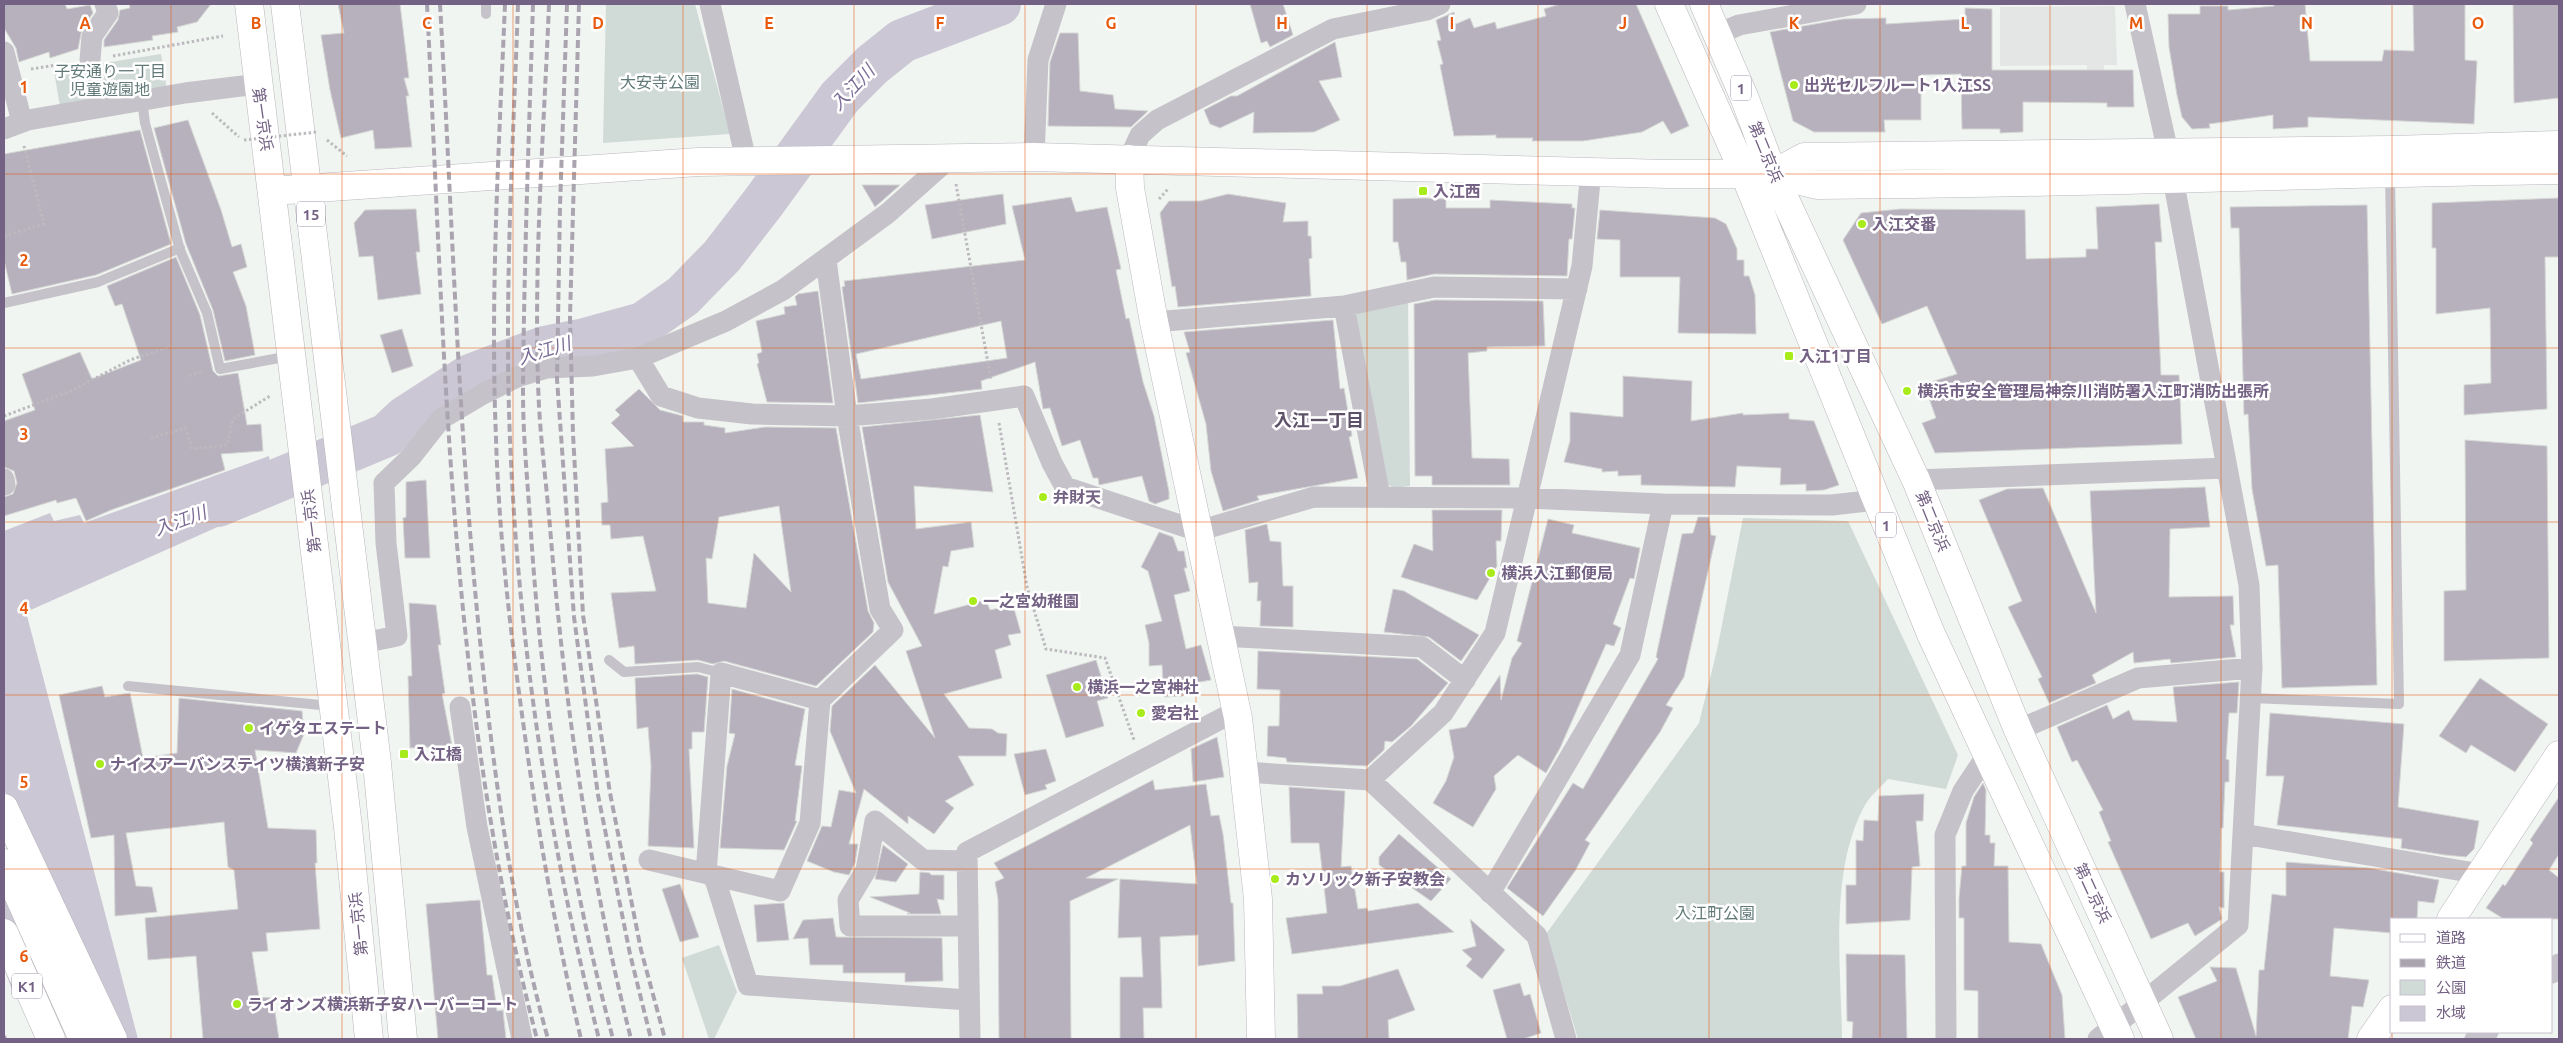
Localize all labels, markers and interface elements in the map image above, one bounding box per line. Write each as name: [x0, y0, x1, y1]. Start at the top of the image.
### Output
text: A: [79, 14, 91, 32]
text: B: [251, 14, 261, 32]
text: C: [422, 14, 432, 32]
text: D: [592, 14, 604, 32]
text: E: [764, 14, 774, 32]
text: F: [936, 14, 945, 32]
text: G: [1105, 14, 1117, 32]
text: H: [1276, 14, 1288, 32]
text: I: [1450, 14, 1454, 32]
text: J: [1619, 14, 1627, 32]
text: K: [1789, 14, 1800, 32]
text: L: [1961, 14, 1970, 32]
text: M: [2129, 14, 2143, 32]
text: N: [2301, 14, 2313, 32]
text: O: [2472, 14, 2484, 32]
water label: 入江川: [826, 59, 879, 114]
park label: 子安通り一丁目 児童遊園地: [54, 62, 166, 98]
park label: 大安寺公園: [620, 73, 700, 91]
road number: 1: [1731, 76, 1751, 100]
place label: 出光セルフルート1入江SS: [1804, 76, 1991, 94]
text: 1: [19, 78, 29, 96]
marker: 出光セルフルート1入江SS: [1788, 79, 1800, 91]
street label: 第一京浜: [250, 86, 276, 152]
street label: 第二京浜: [1746, 119, 1786, 185]
place label: 入江西: [1433, 182, 1481, 200]
marker: 入江西: [1417, 185, 1429, 197]
road number: 15: [297, 202, 325, 226]
place label: 入江交番: [1872, 215, 1936, 233]
marker: 入江交番: [1856, 218, 1868, 230]
text: 2: [19, 251, 29, 269]
water label: 入江川: [515, 332, 575, 367]
place label: 入江1丁目: [1799, 347, 1872, 365]
marker: 入江1丁目: [1783, 350, 1795, 362]
place label: 横浜市安全管理局神奈川消防署入江町消防出張所: [1917, 382, 2269, 400]
marker: 横浜市安全管理局神奈川消防署入江町消防出張所: [1901, 385, 1913, 397]
district label: 入江一丁目: [1274, 410, 1364, 430]
text: 3: [19, 425, 29, 443]
street label: 第一京浜: [298, 488, 324, 554]
place label: 弁財天: [1053, 488, 1101, 506]
street label: 第二京浜: [1913, 488, 1953, 554]
marker: 弁財天: [1037, 491, 1049, 503]
water label: 入江川: [151, 501, 211, 539]
road number: 1: [1876, 512, 1896, 538]
place label: 横浜入江郵便局: [1501, 564, 1613, 582]
marker: 横浜入江郵便局: [1485, 567, 1497, 579]
place label: 一之宮幼稚園: [983, 592, 1079, 610]
marker: 一之宮幼稚園: [967, 595, 979, 607]
text: 4: [19, 599, 29, 617]
place label: 横浜一之宮神社: [1087, 678, 1199, 696]
marker: 横浜一之宮神社: [1071, 681, 1083, 693]
place label: 愛宕社: [1151, 704, 1199, 722]
marker: 愛宕社: [1135, 707, 1147, 719]
place label: イゲタエステート: [259, 719, 387, 737]
marker: イゲタエステート: [243, 722, 255, 734]
place label: 入江橋: [414, 745, 462, 763]
marker: 入江橋: [398, 748, 410, 760]
place label: ナイスアーバンステイツ横濱新子安: [110, 755, 365, 773]
marker: ナイスアーバンステイツ横濱新子安: [94, 758, 106, 770]
text: 5: [19, 773, 29, 791]
street label: 第二京浜: [2071, 860, 2115, 926]
place label: カソリック新子安教会: [1285, 870, 1445, 888]
marker: カソリック新子安教会: [1269, 873, 1281, 885]
street label: 第一京浜: [346, 891, 370, 957]
park label: 入江町公園: [1675, 904, 1755, 922]
legend: [2390, 918, 2553, 1033]
text: 道路: [2436, 929, 2466, 946]
text: 6: [19, 947, 29, 965]
text: 鉄道: [2436, 954, 2466, 971]
road number: K1: [12, 974, 42, 998]
text: 公園: [2436, 979, 2466, 996]
place label: ライオンズ横浜新子安ハーバーコート: [247, 995, 519, 1013]
marker: ライオンズ横浜新子安ハーバーコート: [231, 998, 243, 1010]
text: 水域: [2436, 1004, 2466, 1021]

